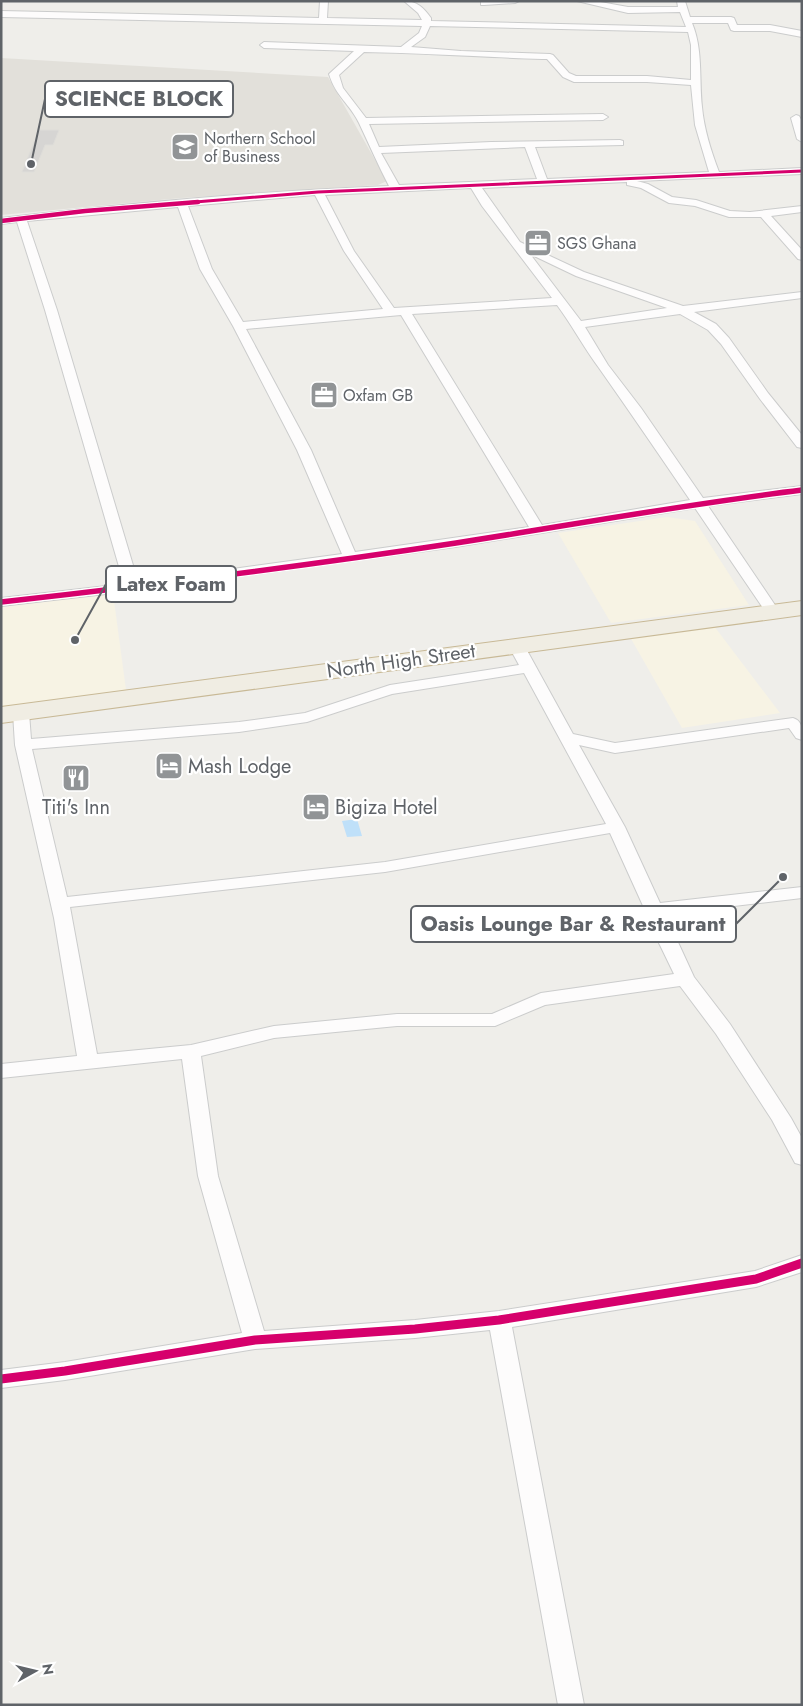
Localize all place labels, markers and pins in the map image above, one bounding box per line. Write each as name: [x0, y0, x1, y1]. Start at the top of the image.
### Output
callout: SCIENCE BLOCK: [45, 81, 233, 117]
place label: Northern School of Business: [204, 127, 316, 168]
school or university icon: Northern School of Business: [170, 132, 200, 162]
office icon: SGS Ghana: [523, 228, 553, 258]
place label: SGS Ghana: [557, 232, 636, 255]
office icon: Oxfam GB: [309, 380, 339, 410]
place label: Oxfam GB: [343, 384, 413, 407]
callout: Latex Foam: [106, 566, 236, 602]
hotel icon: Mash Lodge: [154, 751, 184, 781]
place label: Mash Lodge: [188, 752, 291, 781]
restaurant icon: Titi's Inn: [61, 763, 91, 793]
hotel icon: Bigiza Hotel: [301, 792, 331, 822]
place label: Titi's Inn: [42, 793, 110, 822]
place label: Bigiza Hotel: [335, 793, 438, 822]
callout: Oasis Lounge Bar & Restaurant: [411, 906, 736, 942]

